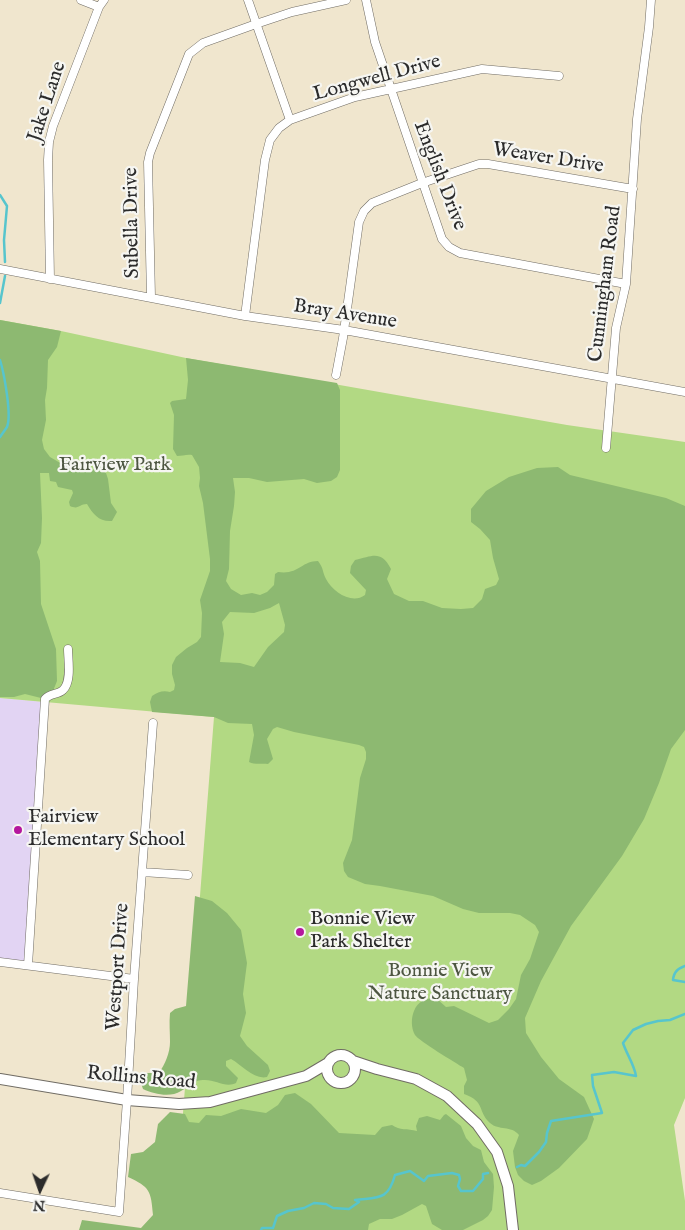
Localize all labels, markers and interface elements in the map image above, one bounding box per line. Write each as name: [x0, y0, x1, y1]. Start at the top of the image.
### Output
street label: Longwell Drive: [311, 50, 443, 108]
street label: Jake Lane: [24, 59, 72, 145]
street label: English Drive: [407, 118, 471, 234]
street label: Weaver Drive: [491, 138, 605, 180]
street label: Subella Drive: [120, 167, 146, 279]
street label: Cunningham Road: [585, 205, 627, 363]
street label: Bray Avenue: [292, 295, 398, 335]
park label: Fairview Park: [59, 454, 171, 478]
place label: Fairview Elementary School: [28, 806, 185, 853]
marker: Fairview Elementary School: [12, 824, 24, 836]
street label: Westport Drive: [103, 902, 135, 1032]
place label: Bonnie View Park Shelter: [310, 908, 415, 955]
marker: Bonnie View Park Shelter: [294, 926, 306, 938]
park label: Bonnie View Nature Sanctuary: [368, 960, 512, 1007]
street label: Rollins Road: [85, 1062, 197, 1096]
north arrow: [15, 1165, 65, 1215]
text: N: [33, 1196, 46, 1214]

